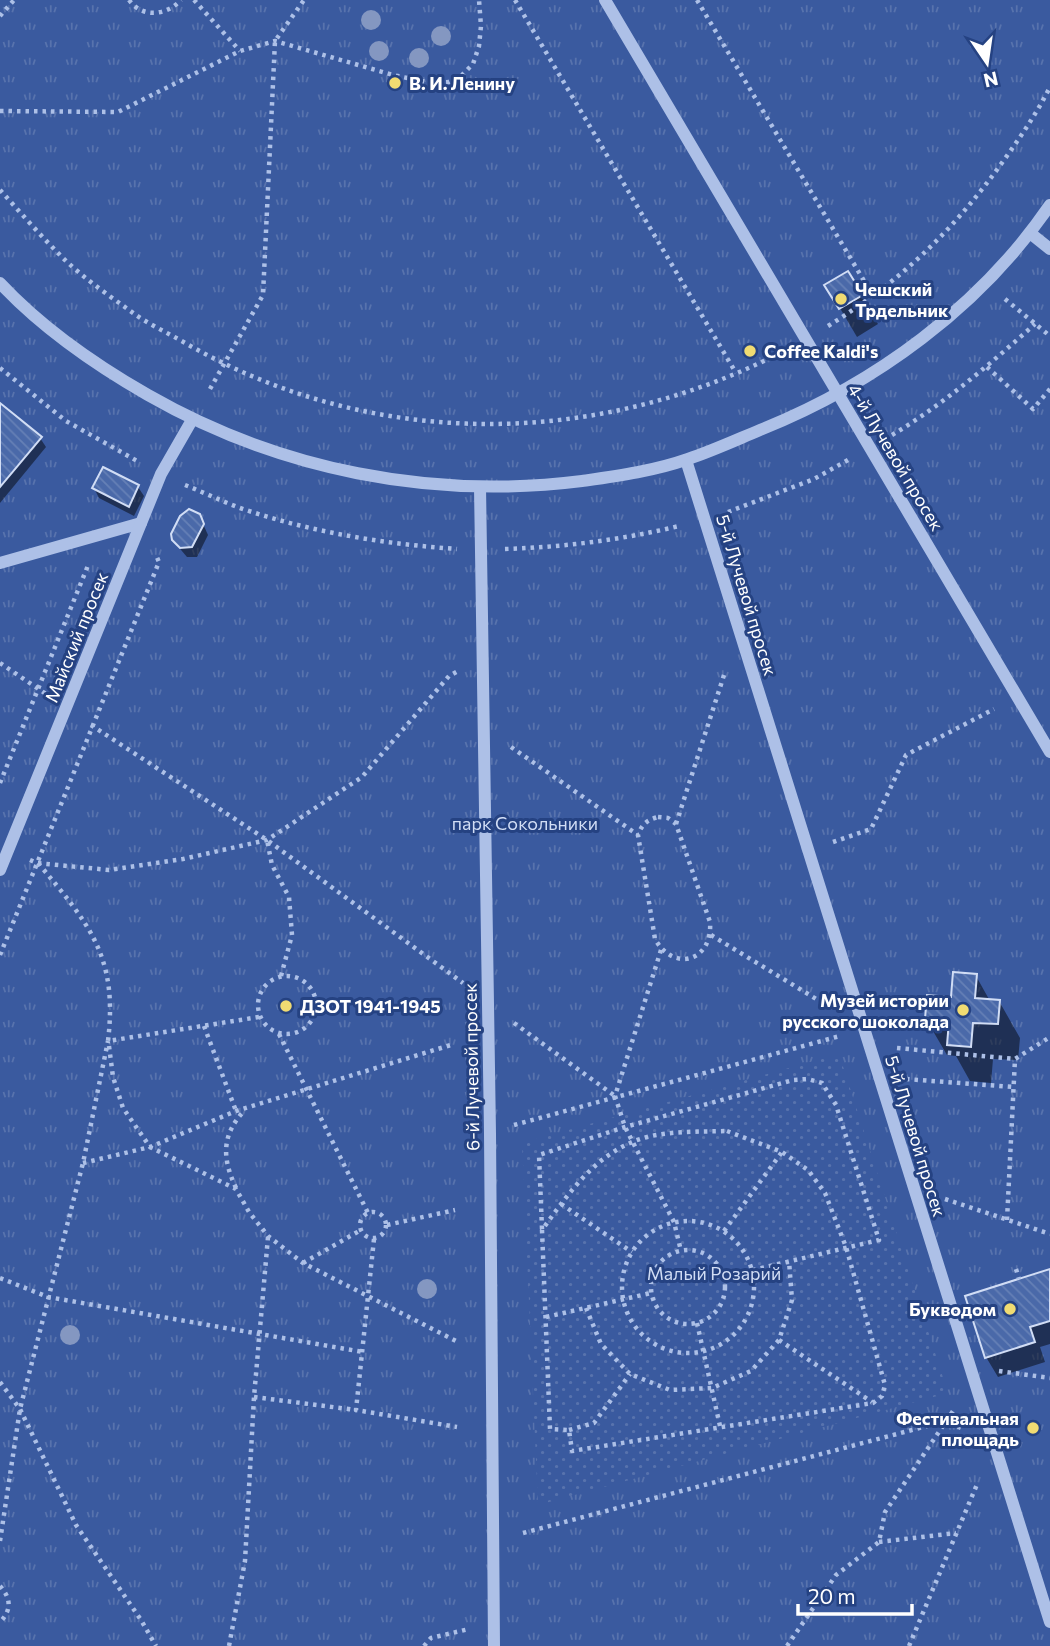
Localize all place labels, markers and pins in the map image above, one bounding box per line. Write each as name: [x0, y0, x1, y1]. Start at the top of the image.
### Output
place label: В. И. Ленину: [409, 72, 515, 94]
marker: В. И. Ленину: [387, 75, 403, 91]
place label: Чешский Трдельник: [855, 278, 949, 321]
marker: Чешский Трдельник: [833, 291, 849, 307]
place label: Coffee Kaldi's: [764, 340, 878, 362]
marker: Coffee Kaldi's: [742, 343, 758, 359]
place label: Музей истории русского шоколада: [782, 989, 949, 1032]
place label: ДЗОТ 1941-1945: [300, 995, 441, 1017]
marker: ДЗОТ 1941-1945: [278, 998, 294, 1014]
marker: Музей истории русского шоколада: [955, 1002, 971, 1018]
place label: Букводом: [909, 1298, 996, 1320]
marker: Букводом: [1002, 1301, 1018, 1317]
place label: Фестивальная площадь: [896, 1407, 1019, 1450]
marker: Фестивальная площадь: [1025, 1420, 1041, 1436]

